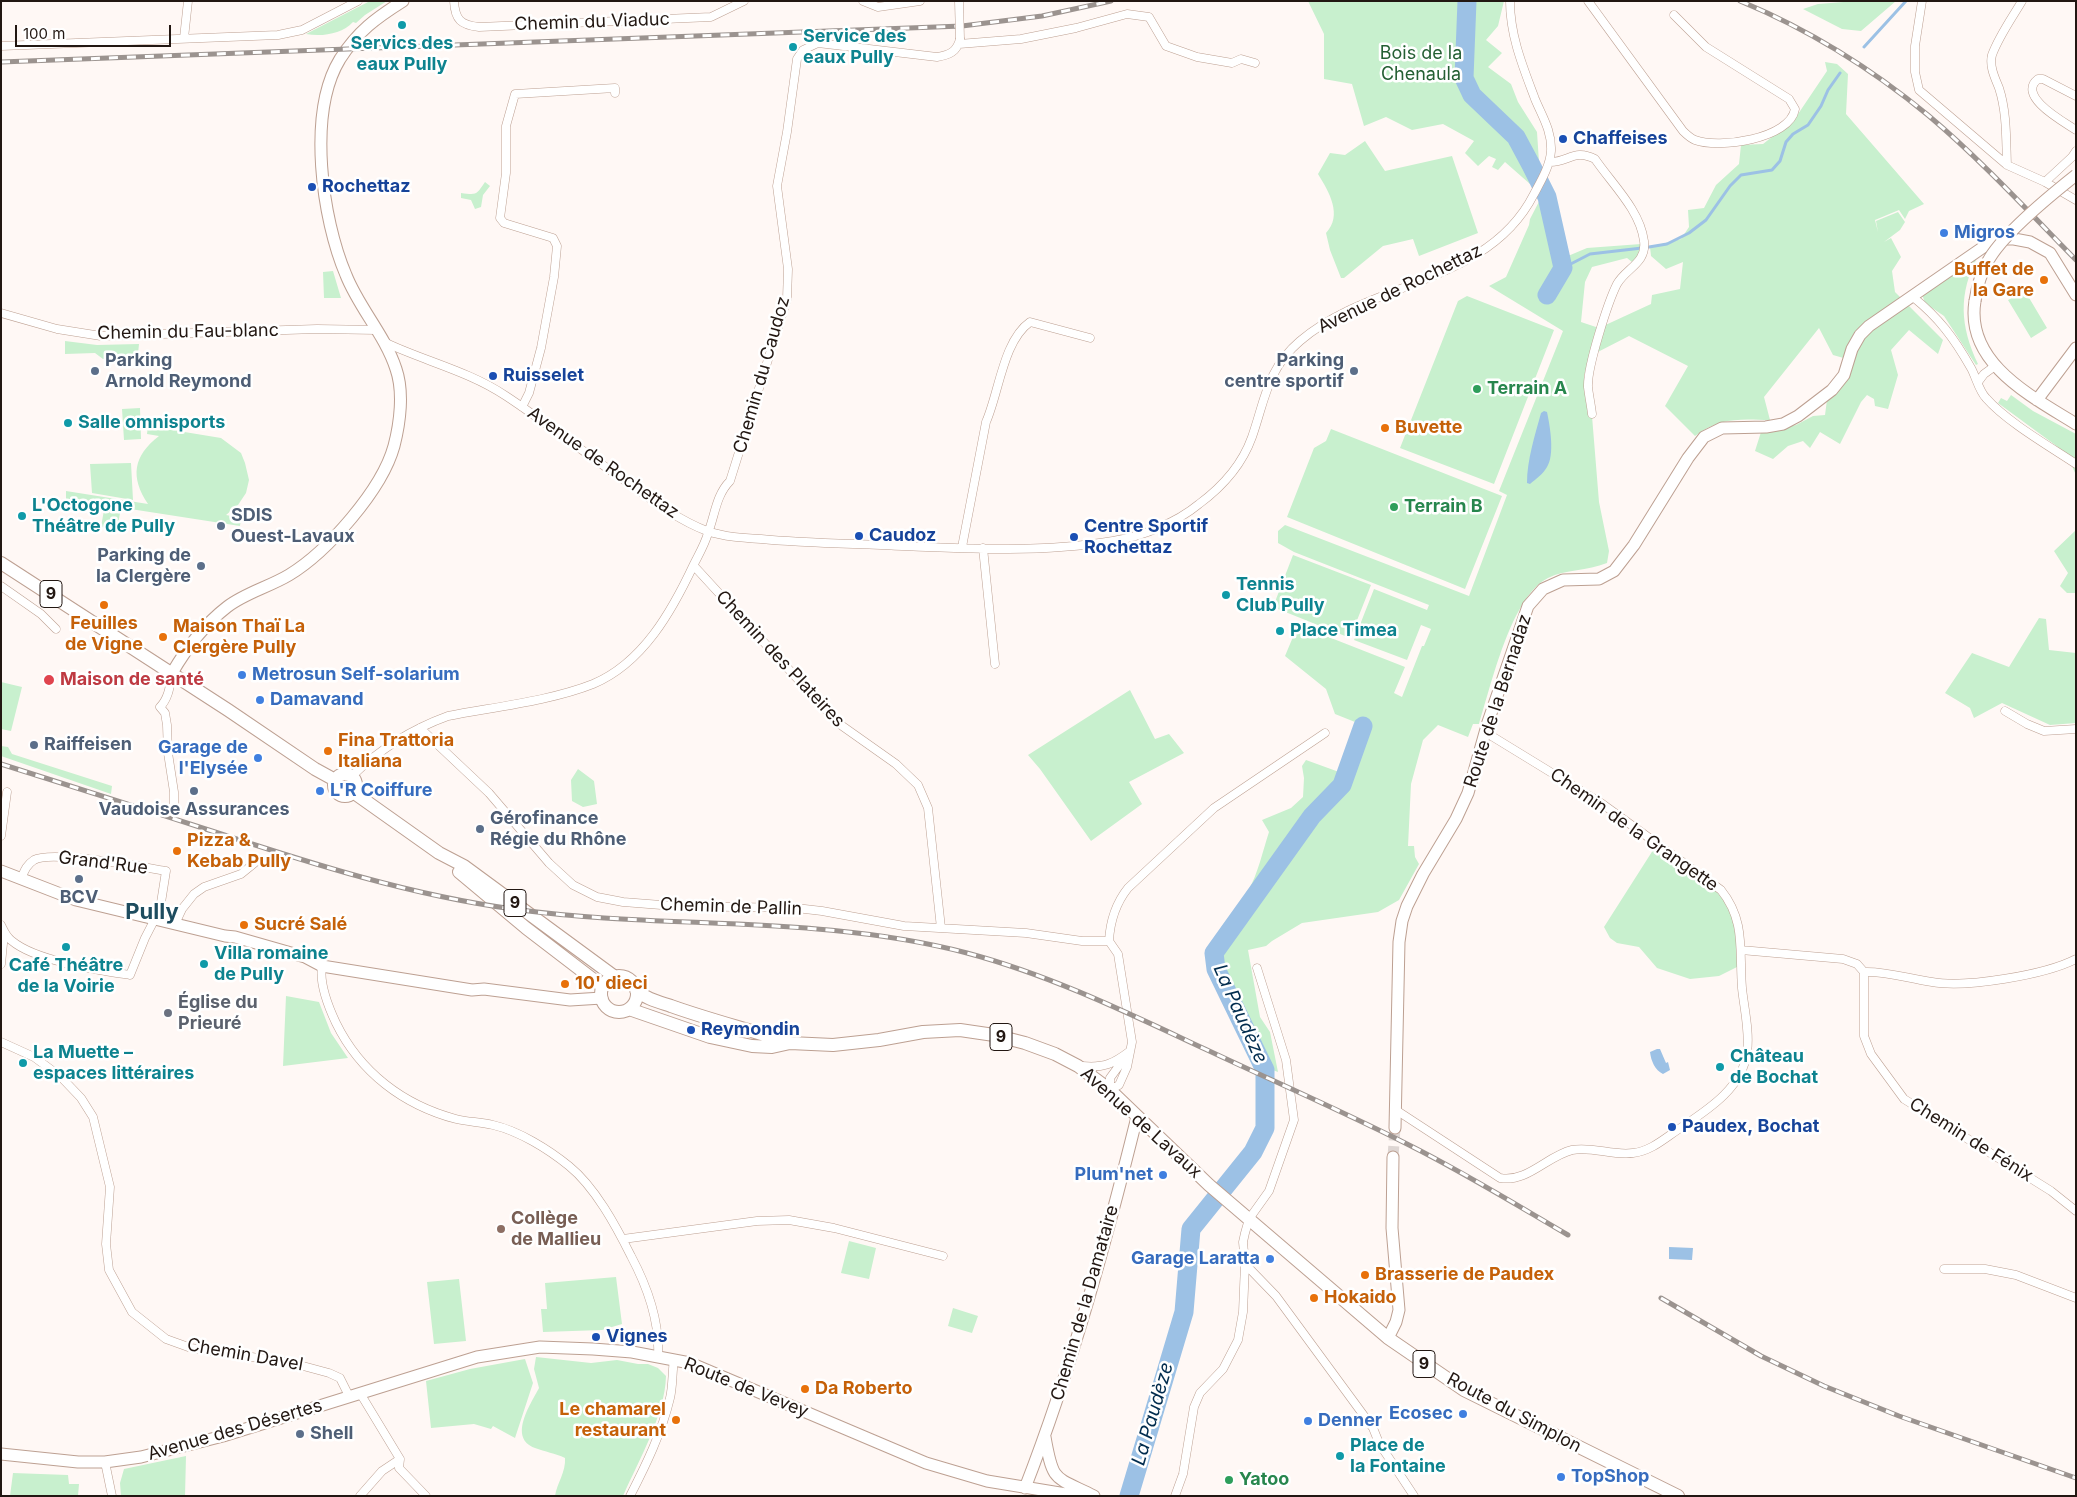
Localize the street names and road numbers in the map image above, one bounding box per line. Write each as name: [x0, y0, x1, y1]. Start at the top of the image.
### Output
street label: Chemin du Viaduc: [514, 8, 670, 36]
street label: Avenue de Rochettaz: [1314, 240, 1486, 338]
street label: Chemin du Caudoz: [729, 294, 795, 456]
street label: Chemin du Fau-blanc: [97, 320, 279, 344]
street label: Avenue de Rochettaz: [523, 403, 683, 523]
road number: 9: [40, 580, 62, 608]
street label: Chemin des Plateires: [711, 586, 849, 732]
street label: Route de la Bernadaz: [1460, 611, 1536, 791]
street label: Chemin de la Grangette: [1546, 764, 1722, 896]
street label: Grand'Rue: [57, 847, 149, 879]
road number: 9: [504, 890, 526, 916]
street label: Chemin de Pallin: [660, 894, 802, 920]
road number: 9: [990, 1024, 1012, 1050]
street label: Avenue de Lavaux: [1076, 1063, 1206, 1183]
street label: Chemin de Fénix: [1905, 1093, 2037, 1187]
street label: Chemin de la Damataire: [1047, 1203, 1123, 1403]
street label: Chemin Davel: [185, 1334, 305, 1376]
road number: 9: [1413, 1350, 1435, 1378]
street label: Route de Vevey: [681, 1353, 811, 1423]
street label: Route du Simplon: [1443, 1368, 1585, 1458]
street label: Avenue des Désertes: [145, 1395, 325, 1465]

